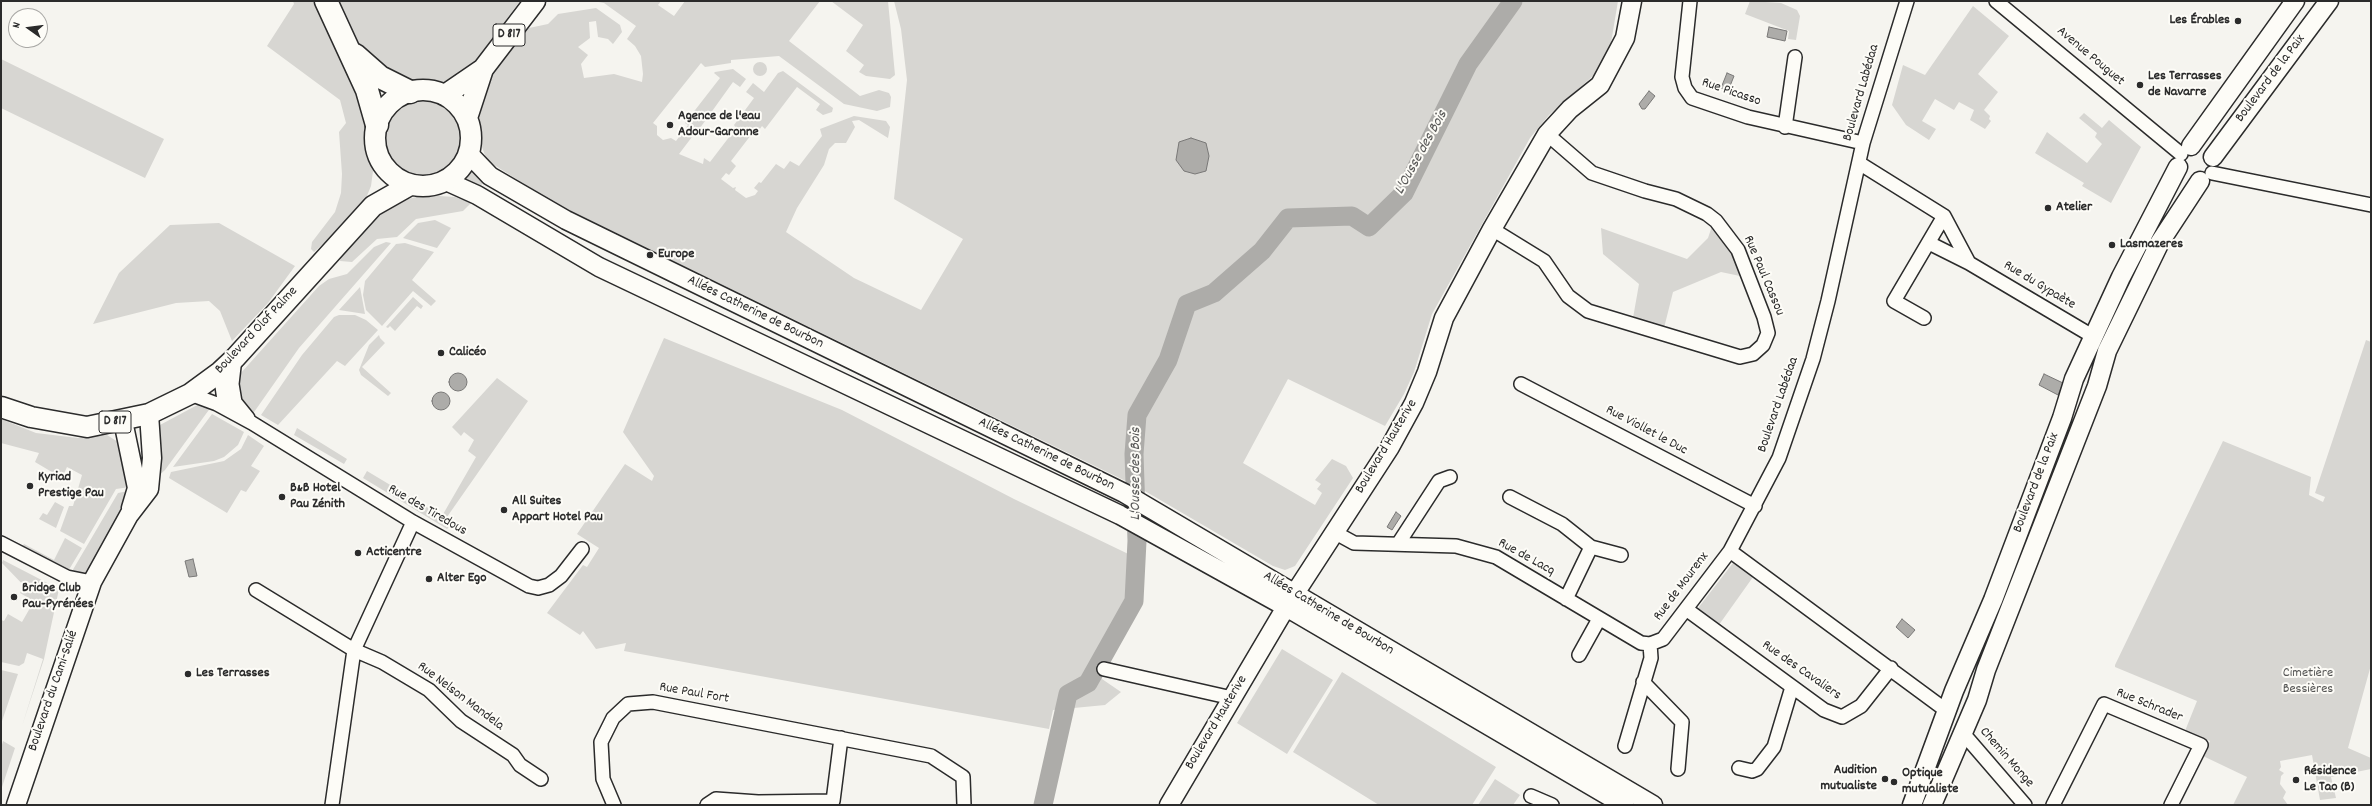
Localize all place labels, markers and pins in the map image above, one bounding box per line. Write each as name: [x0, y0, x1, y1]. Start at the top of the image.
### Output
place label: Les Érables: [2169, 13, 2230, 29]
marker: Les Érables: [2233, 16, 2243, 26]
place label: Les Terrasses de Navarre: [2148, 69, 2222, 102]
marker: Les Terrasses de Navarre: [2135, 80, 2145, 90]
place label: Agence de l'eau Adour-Garonne: [678, 109, 760, 142]
marker: Agence de l'eau Adour-Garonne: [665, 120, 675, 130]
place label: Atelier: [2056, 200, 2092, 216]
marker: Atelier: [2043, 203, 2053, 213]
place label: Lasmazeres: [2120, 237, 2183, 253]
marker: Lasmazeres: [2107, 240, 2117, 250]
place label: Europe: [658, 247, 694, 263]
marker: Europe: [645, 250, 655, 260]
place label: Calicéo: [449, 345, 486, 361]
marker: Calicéo: [436, 348, 446, 358]
place label: Kyriad Prestige Pau: [38, 470, 104, 502]
marker: Kyriad Prestige Pau: [25, 481, 35, 491]
place label: B&B Hotel Pau Zénith: [290, 481, 345, 514]
marker: B&B Hotel Pau Zénith: [277, 492, 287, 502]
place label: All Suites Appart Hotel Pau: [512, 494, 603, 526]
marker: All Suites Appart Hotel Pau: [499, 505, 509, 515]
place label: Acticentre: [366, 545, 422, 561]
marker: Acticentre: [353, 548, 363, 558]
place label: Alter Ego: [437, 571, 486, 587]
marker: Alter Ego: [424, 574, 434, 584]
place label: Bridge Club Pau-Pyrénées: [22, 581, 94, 614]
marker: Bridge Club Pau-Pyrénées: [9, 592, 19, 602]
place label: Les Terrasses: [196, 666, 270, 682]
marker: Les Terrasses: [183, 669, 193, 679]
place label: Audition mutualiste: [1820, 763, 1877, 796]
place label: Résidence Le Tao (B): [2304, 764, 2356, 796]
place label: Optique mutualiste: [1902, 766, 1959, 798]
marker: Audition mutualiste: [1880, 774, 1890, 784]
marker: Résidence Le Tao (B): [2291, 775, 2301, 785]
marker: Optique mutualiste: [1889, 777, 1899, 787]

